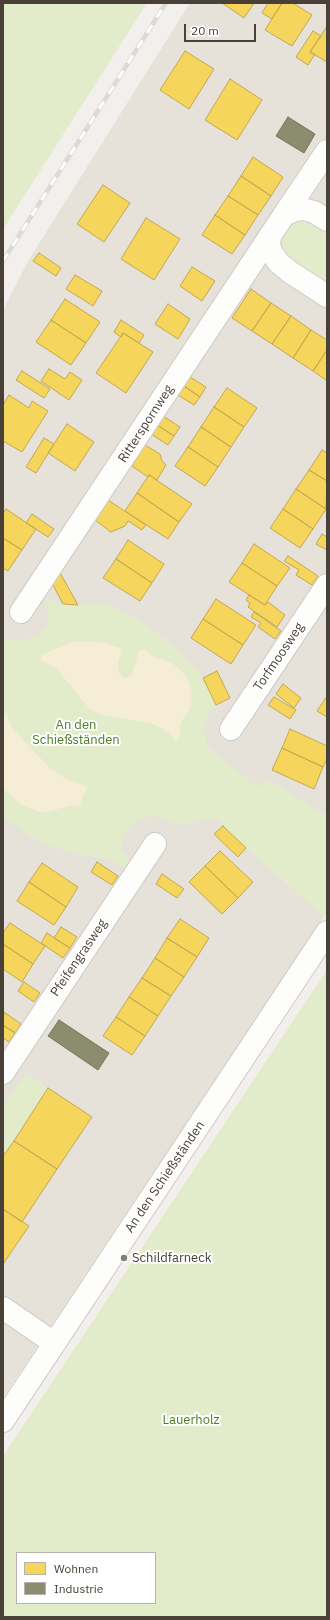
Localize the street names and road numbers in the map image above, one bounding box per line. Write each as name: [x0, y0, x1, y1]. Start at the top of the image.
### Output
street label: Ritterspornweg: [115, 382, 177, 466]
street label: Torfmoosweg: [250, 620, 308, 694]
street label: Pfeifengrasweg: [47, 916, 111, 1000]
street label: An den Schießständen: [122, 1118, 208, 1236]

